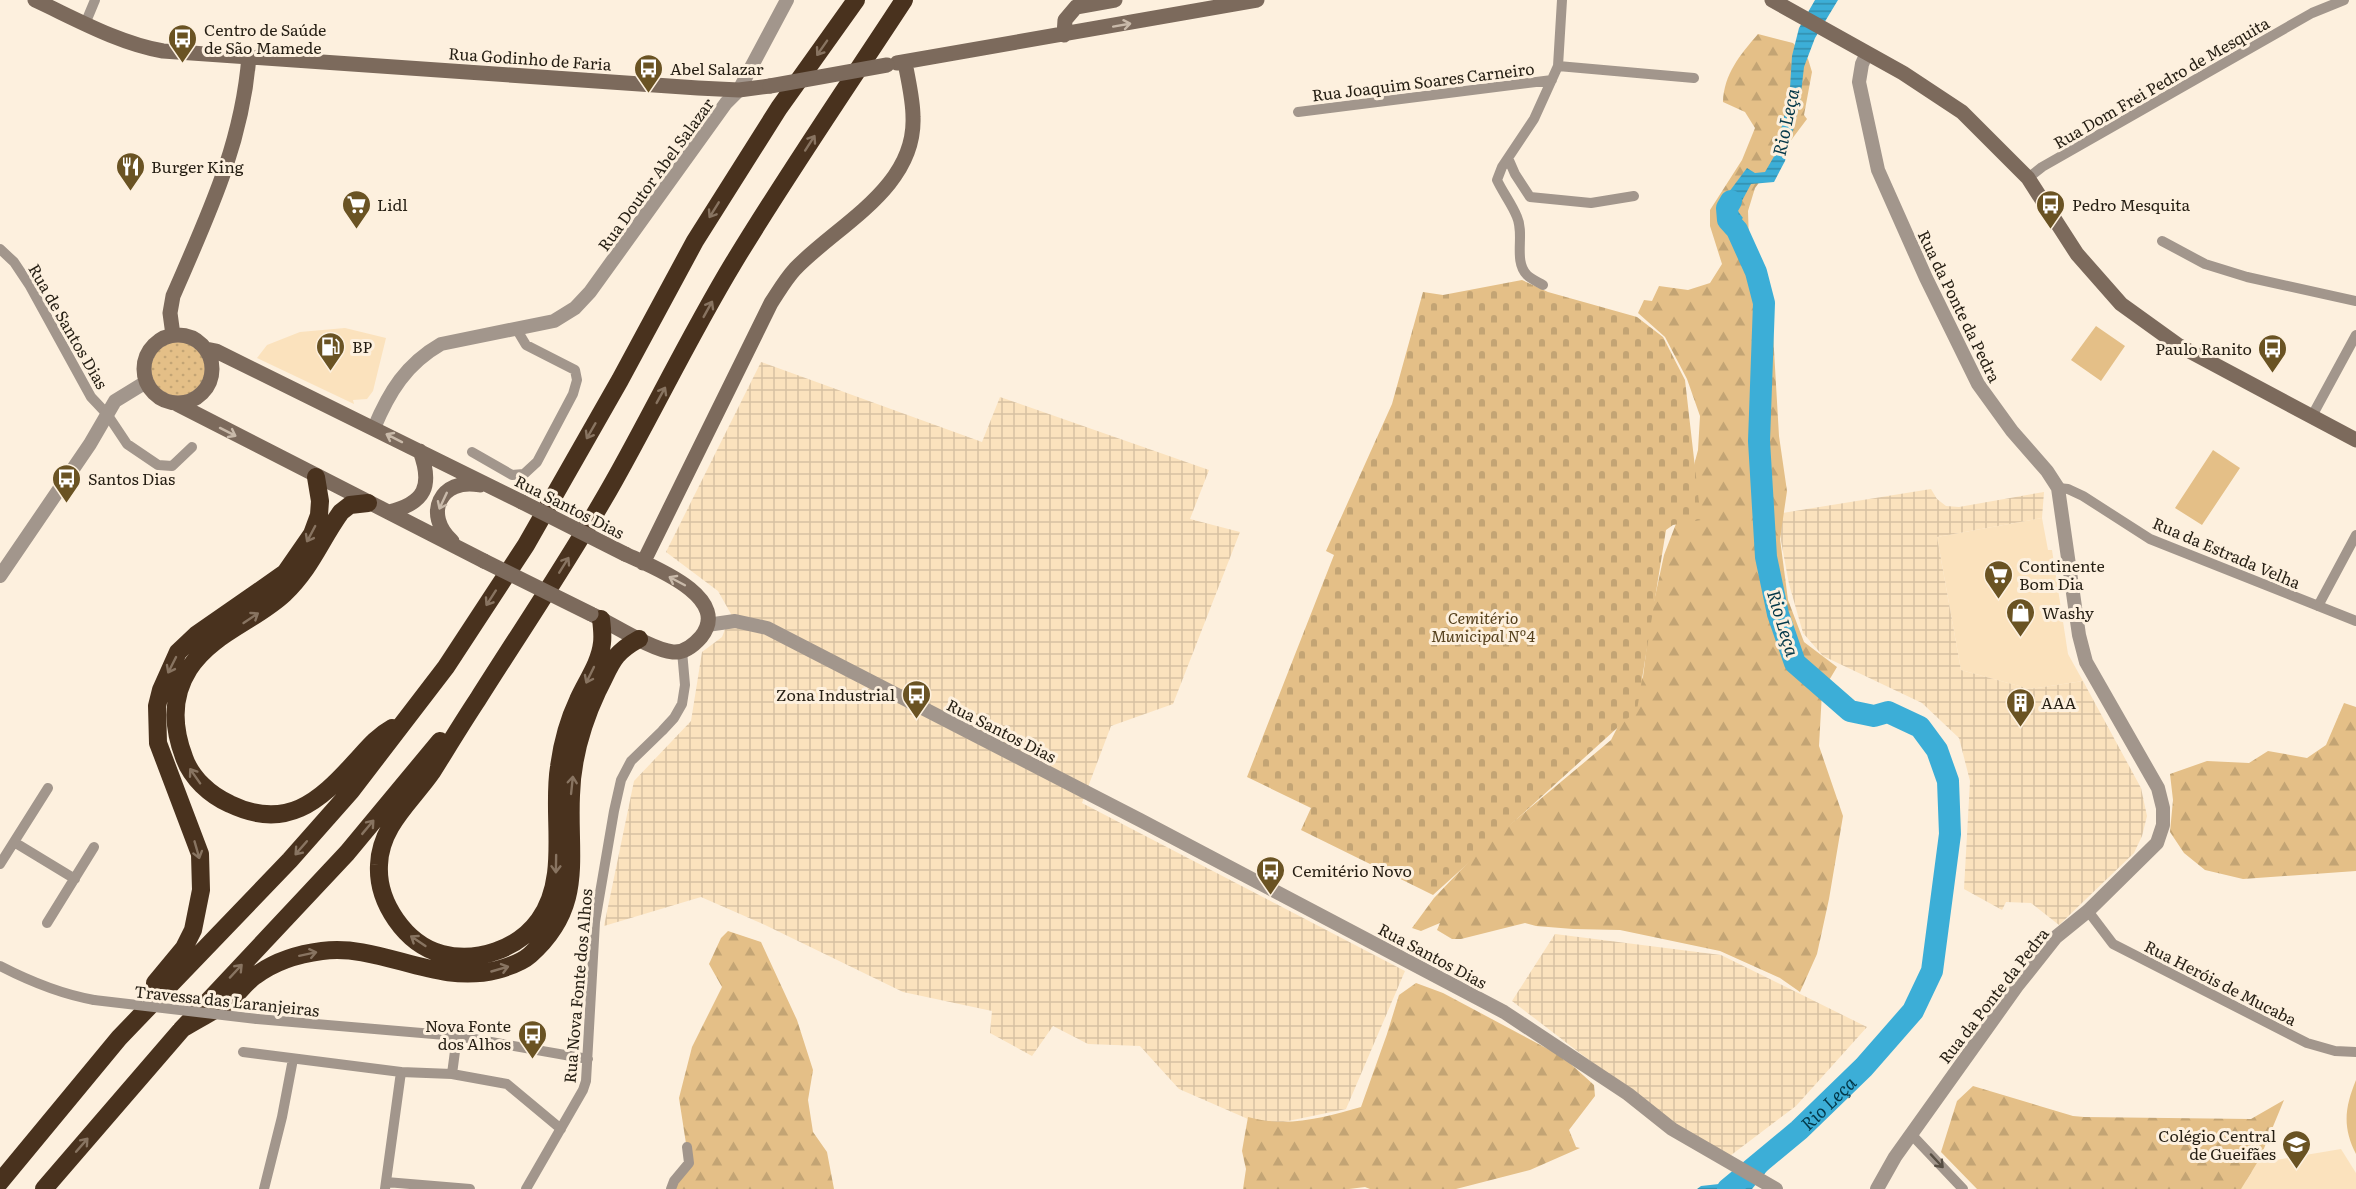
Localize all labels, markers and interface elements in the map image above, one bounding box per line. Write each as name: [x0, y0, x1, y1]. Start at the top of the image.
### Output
street label: Rua Dom Frei Pedro de Mesquita: [2048, 10, 2274, 154]
place label: Centro de Saúde de São Mamede: [204, 17, 326, 59]
one-way arrow: [1112, 19, 1131, 30]
bus stop icon: Centro de Saúde de São Mamede: [167, 22, 199, 64]
one-way arrow: [816, 39, 828, 55]
street label: Rua Godinho de Faria: [448, 40, 613, 76]
bus stop icon: Abel Salazar: [633, 52, 665, 94]
street label: Rua Joaquim Soares Carneiro: [1310, 55, 1536, 107]
place label: Abel Salazar: [670, 56, 764, 80]
water label: Rio Leça: [1765, 85, 1805, 158]
street label: Rua Doutor Abel Salazar: [591, 92, 719, 256]
one-way arrow: [805, 135, 817, 152]
restaurant icon: Burger King: [114, 150, 146, 192]
place label: Burger King: [151, 154, 244, 178]
supermarket icon: Lidl: [340, 188, 372, 230]
bus stop icon: Pedro Mesquita: [2035, 188, 2067, 230]
place label: Lidl: [377, 192, 408, 216]
place label: Pedro Mesquita: [2072, 192, 2190, 216]
one-way arrow: [708, 201, 720, 218]
street label: Rua da Ponte da Pedra: [1913, 226, 2008, 387]
street label: Rua de Santos Dias: [23, 259, 115, 393]
one-way arrow: [703, 300, 714, 318]
fuel station icon: BP: [315, 330, 347, 372]
bus stop icon: Paulo Ranito: [2257, 332, 2289, 374]
place label: BP: [352, 334, 373, 358]
place label: Paulo Ranito: [2155, 336, 2252, 360]
one-way arrow: [656, 387, 667, 405]
one-way arrow: [585, 421, 596, 439]
one-way arrow: [219, 426, 236, 438]
one-way arrow: [386, 432, 404, 444]
bus stop icon: Santos Dias: [51, 462, 83, 504]
place label: Santos Dias: [88, 466, 175, 490]
street label: Rua Santos Dias: [511, 468, 629, 544]
one-way arrow: [436, 491, 448, 509]
street label: Rua da Estrada Velha: [2149, 510, 2305, 594]
one-way arrow: [305, 524, 316, 542]
place label: Continente Bom Dia: [2019, 553, 2105, 595]
one-way arrow: [559, 557, 571, 574]
supermarket icon: Continente Bom Dia: [1982, 558, 2014, 600]
one-way arrow: [668, 574, 686, 586]
water label: Rio Leça: [1761, 586, 1807, 660]
one-way arrow: [485, 589, 497, 606]
shop icon: Washy: [2005, 596, 2037, 638]
place label: Washy: [2042, 600, 2095, 624]
park label: Cemitério Municipal Nº4: [1431, 605, 1535, 647]
one-way arrow: [242, 612, 259, 624]
one-way arrow: [165, 656, 177, 674]
one-way arrow: [583, 666, 595, 684]
bus stop icon: Zona Industrial: [900, 678, 932, 720]
place label: Zona Industrial: [776, 682, 895, 706]
building icon: AAA: [2004, 686, 2036, 728]
place label: AAA: [2041, 690, 2077, 714]
street label: Rua Santos Dias: [943, 692, 1061, 768]
one-way arrow: [189, 768, 201, 784]
one-way arrow: [567, 776, 578, 796]
one-way arrow: [361, 820, 375, 835]
one-way arrow: [192, 840, 203, 859]
one-way arrow: [294, 840, 308, 855]
one-way arrow: [550, 854, 562, 874]
bus stop icon: Cemitério Novo: [1255, 854, 1287, 896]
place label: Cemitério Novo: [1292, 858, 1412, 882]
street label: Rua Nova Fonte dos Alhos: [557, 888, 597, 1084]
street label: Rua Santos Dias: [1374, 916, 1492, 994]
street label: Rua da Ponte da Pedra: [1932, 922, 2054, 1068]
street label: Rua Heróis de Mucaba: [2141, 933, 2302, 1031]
one-way arrow: [411, 935, 427, 947]
one-way arrow: [298, 948, 318, 959]
one-way arrow: [490, 963, 509, 974]
one-way arrow: [229, 964, 243, 979]
street label: Travessa das Laranjeiras: [133, 978, 321, 1022]
place label: Nova Fonte dos Alhos: [425, 1013, 511, 1055]
bus stop icon: Nova Fonte dos Alhos: [516, 1018, 548, 1060]
water label: Rio Leça: [1794, 1068, 1862, 1136]
place label: Colégio Central de Gueifães: [2158, 1123, 2276, 1165]
school or university icon: Colégio Central de Gueifães: [2281, 1128, 2313, 1170]
one-way arrow: [75, 1138, 89, 1153]
one-way arrow: [1930, 1154, 1944, 1169]

